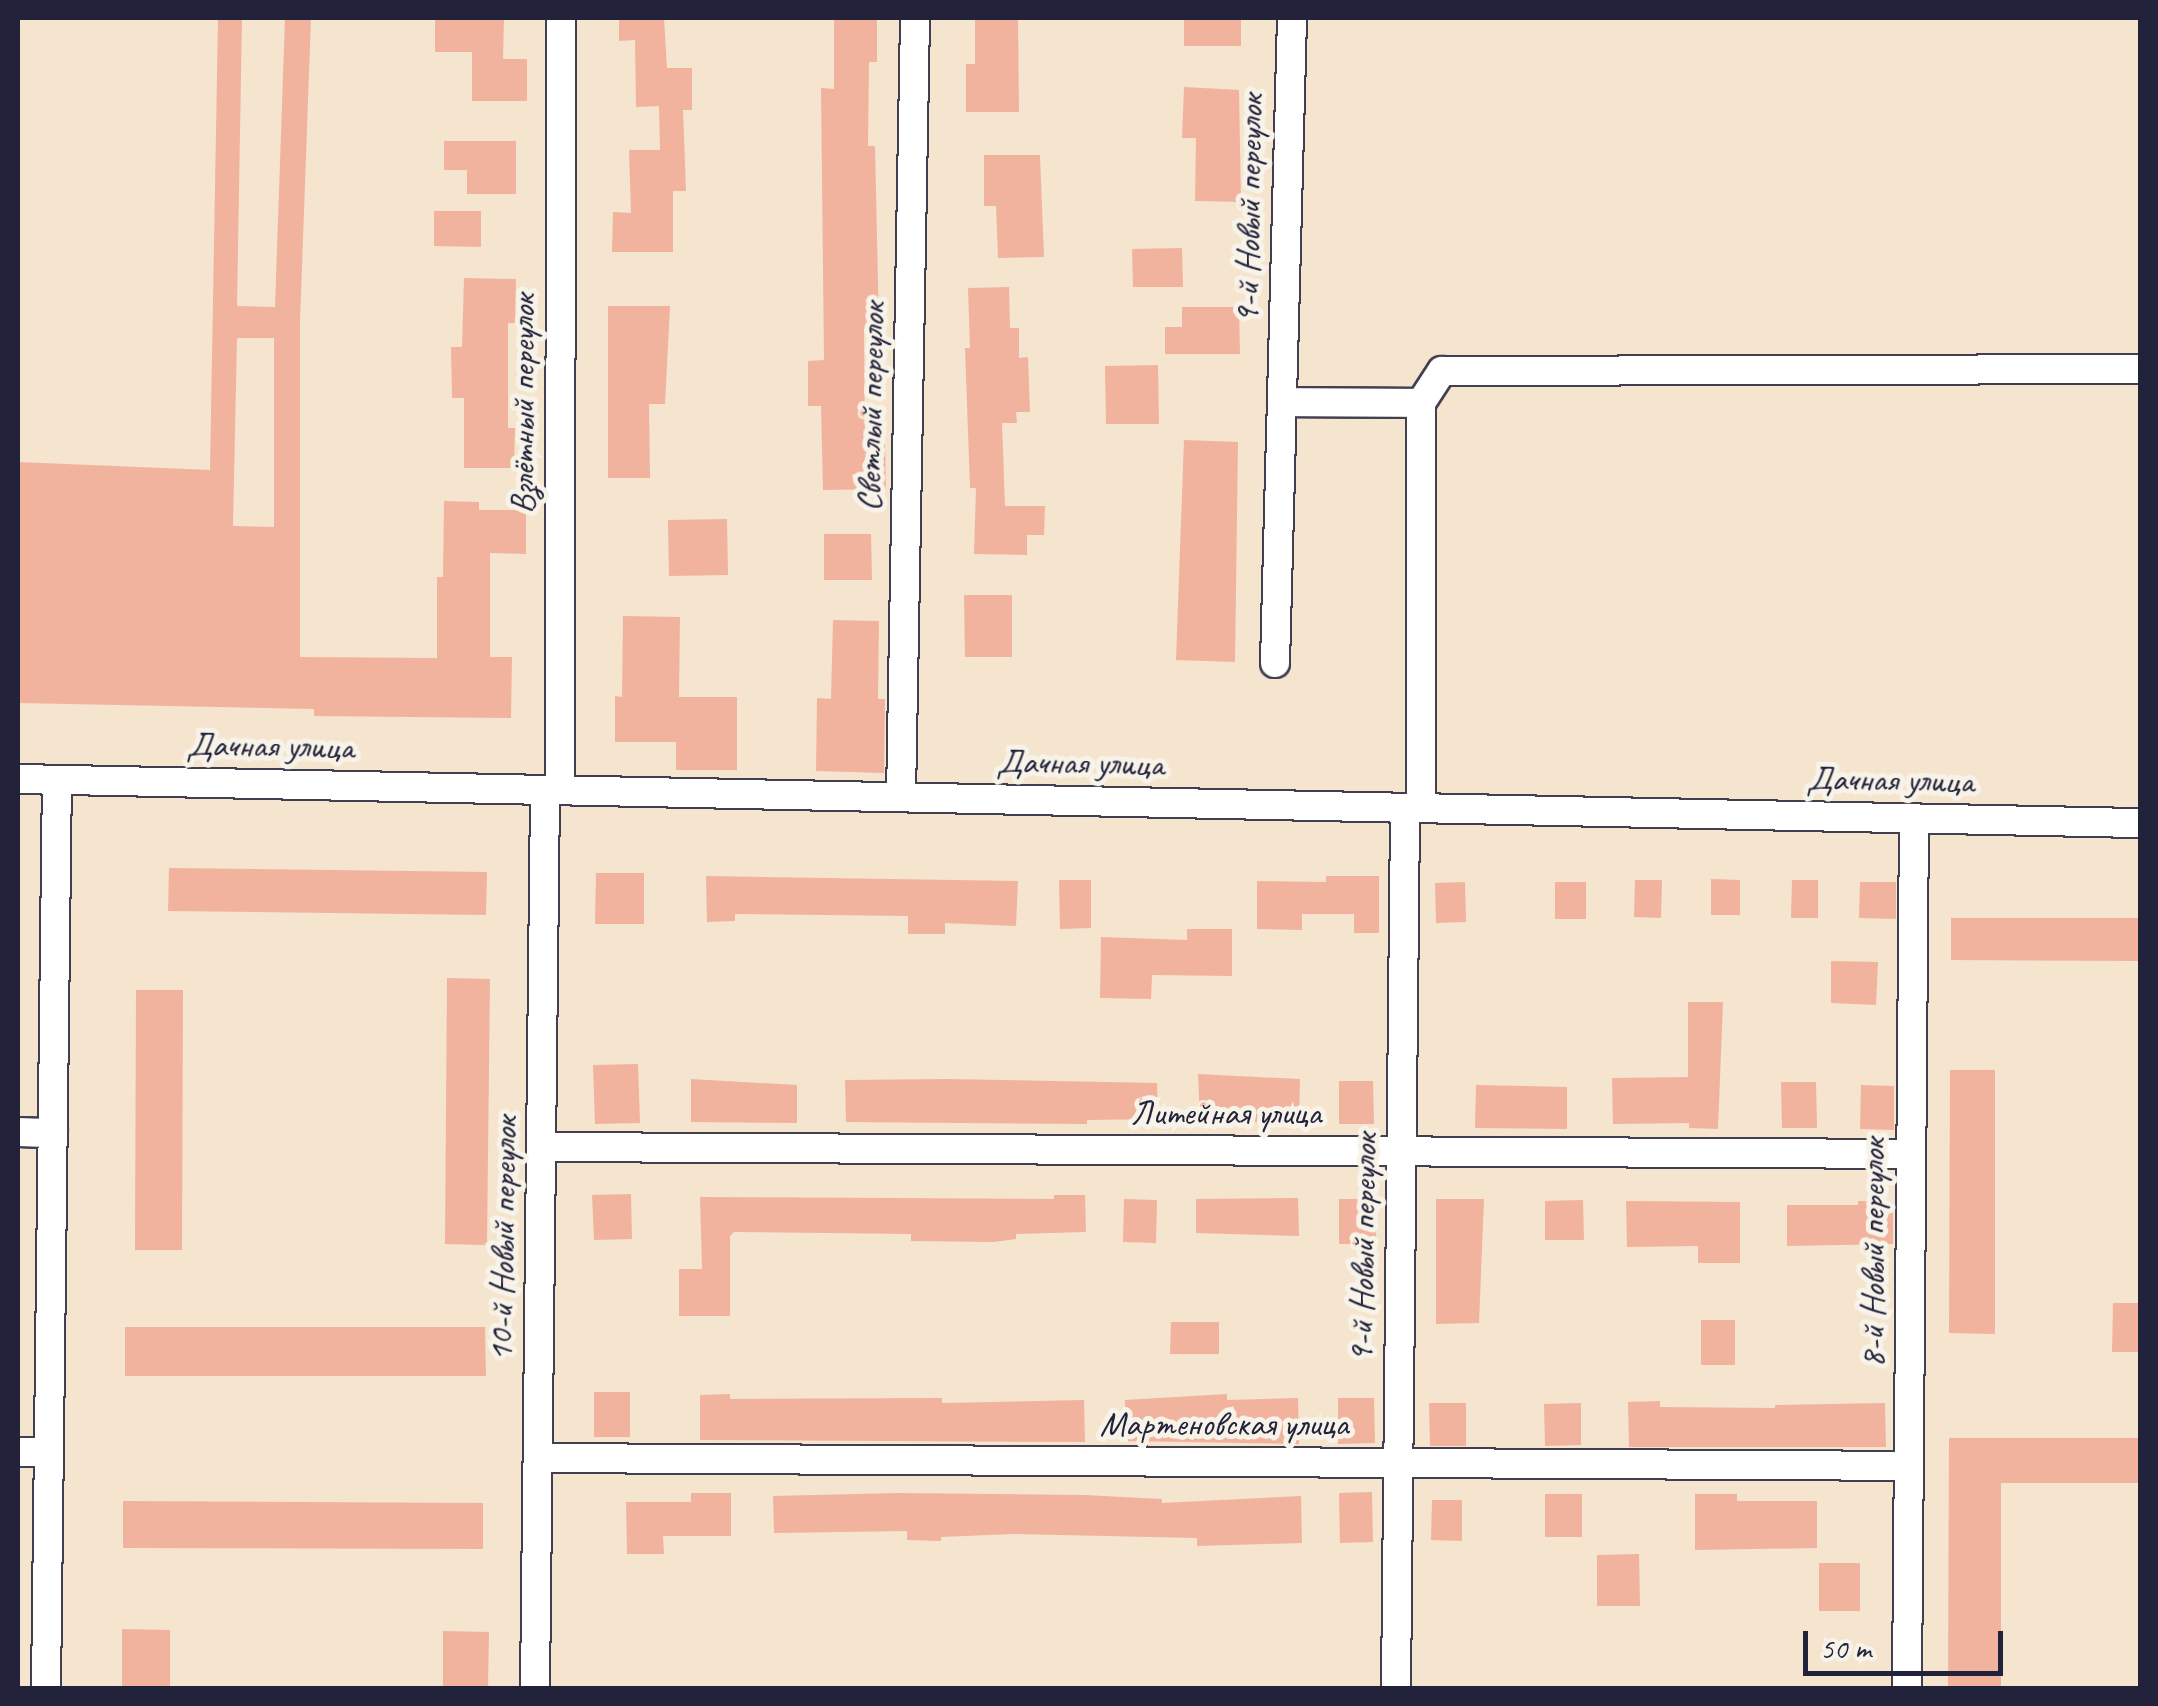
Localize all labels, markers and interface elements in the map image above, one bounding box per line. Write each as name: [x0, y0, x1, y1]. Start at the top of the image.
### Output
street label: 9-й Новый переулок: [1226, 94, 1272, 324]
street label: Взлётный переулок: [502, 294, 544, 514]
street label: Светлый переулок: [848, 302, 894, 512]
street label: Дачная улица: [186, 724, 354, 768]
street label: Дачная улица: [996, 741, 1164, 785]
street label: Дачная улица: [1806, 758, 1974, 802]
street label: Литейная улица: [1129, 1092, 1323, 1134]
street label: 10-й Новый переулок: [480, 1116, 526, 1362]
street label: 9-й Новый переулок: [1340, 1133, 1386, 1363]
street label: 8-й Новый переулок: [1852, 1138, 1894, 1368]
street label: Мартеновская улица: [1099, 1403, 1349, 1445]
scale bar: [1808, 1611, 2008, 1673]
text: 50 m: [1820, 1629, 1871, 1667]

